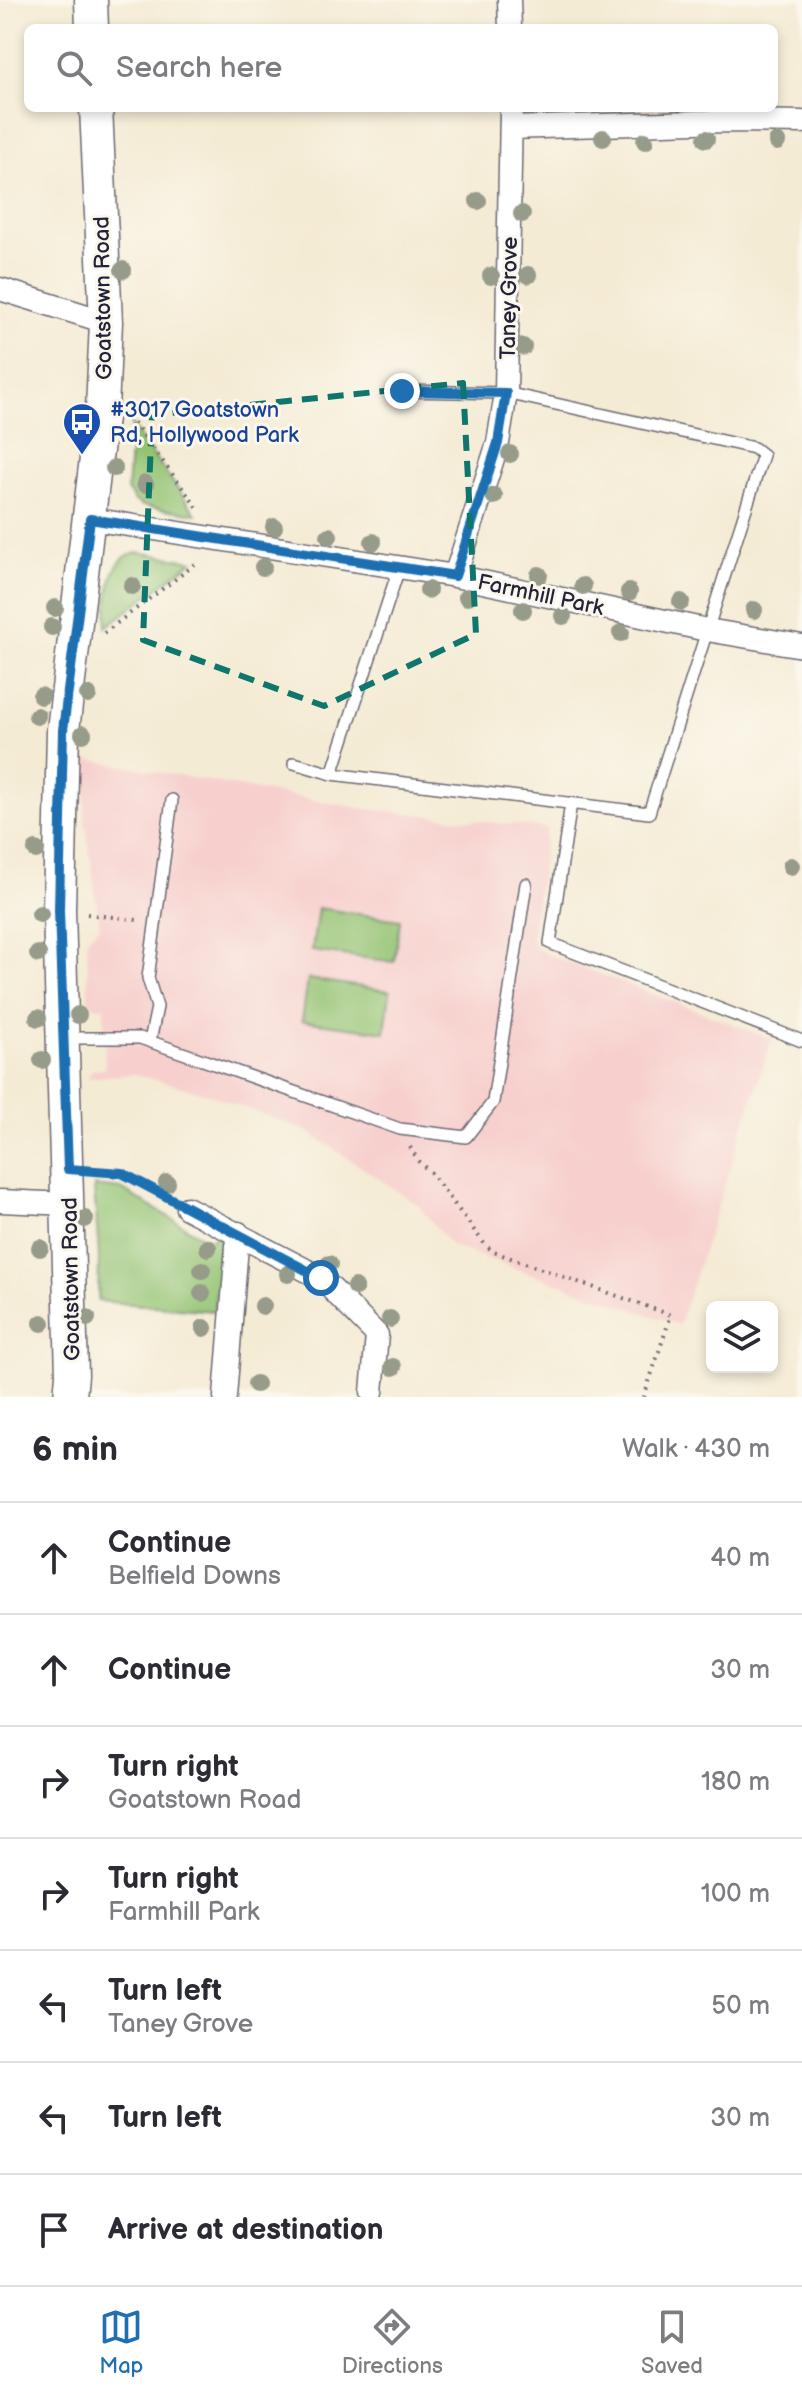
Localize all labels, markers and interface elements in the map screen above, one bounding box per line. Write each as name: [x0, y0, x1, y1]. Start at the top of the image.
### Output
search box: [24, 24, 778, 112]
icon: search: [52, 46, 96, 90]
text: Search here: [116, 50, 282, 86]
street label: Goatstown Road: [89, 216, 118, 380]
street label: Taney Grove: [495, 236, 524, 360]
route end: [384, 373, 420, 409]
place label: #3017 Goatstown Rd, Hollywood Park: [110, 397, 299, 449]
bus stop icon: #3017 Goatstown Rd, Hollywood Park: [61, 401, 103, 456]
street label: Farmhill Park: [475, 569, 606, 622]
street label: Goatstown Road: [57, 1197, 86, 1361]
route start: [303, 1260, 339, 1296]
map controls: [706, 1301, 778, 1373]
button: layers: [706, 1301, 778, 1373]
text: 6 min: [32, 1429, 118, 1470]
text: Walk · 430 m: [622, 1434, 770, 1465]
text: Continue: [108, 1525, 231, 1561]
icon: ahead: [32, 1536, 76, 1580]
text: 40 m: [710, 1543, 770, 1574]
text: Belfield Downs: [108, 1561, 281, 1592]
icon: ahead: [32, 1648, 76, 1692]
text: Continue: [108, 1652, 231, 1688]
text: 30 m: [710, 1655, 770, 1686]
text: Turn right: [108, 1749, 239, 1785]
icon: right: [32, 1760, 76, 1804]
text: 180 m: [701, 1767, 770, 1798]
text: Goatstown Road: [108, 1785, 301, 1816]
text: Turn right: [108, 1861, 239, 1897]
icon: right: [32, 1872, 76, 1916]
text: 100 m: [701, 1879, 770, 1910]
text: Farmhill Park: [108, 1897, 260, 1928]
text: Turn left: [108, 1973, 222, 2009]
icon: left: [32, 1984, 76, 2028]
text: 50 m: [711, 1991, 770, 2022]
text: Taney Grove: [108, 2009, 253, 2040]
icon: left: [32, 2096, 76, 2140]
text: Turn left: [108, 2100, 222, 2136]
text: 30 m: [710, 2103, 770, 2134]
icon: arrive: [32, 2208, 76, 2252]
text: Arrive at destination: [108, 2212, 384, 2248]
tab: Map: [99, 2305, 143, 2380]
tab: Directions: [342, 2305, 443, 2380]
tab: Saved: [641, 2305, 703, 2380]

